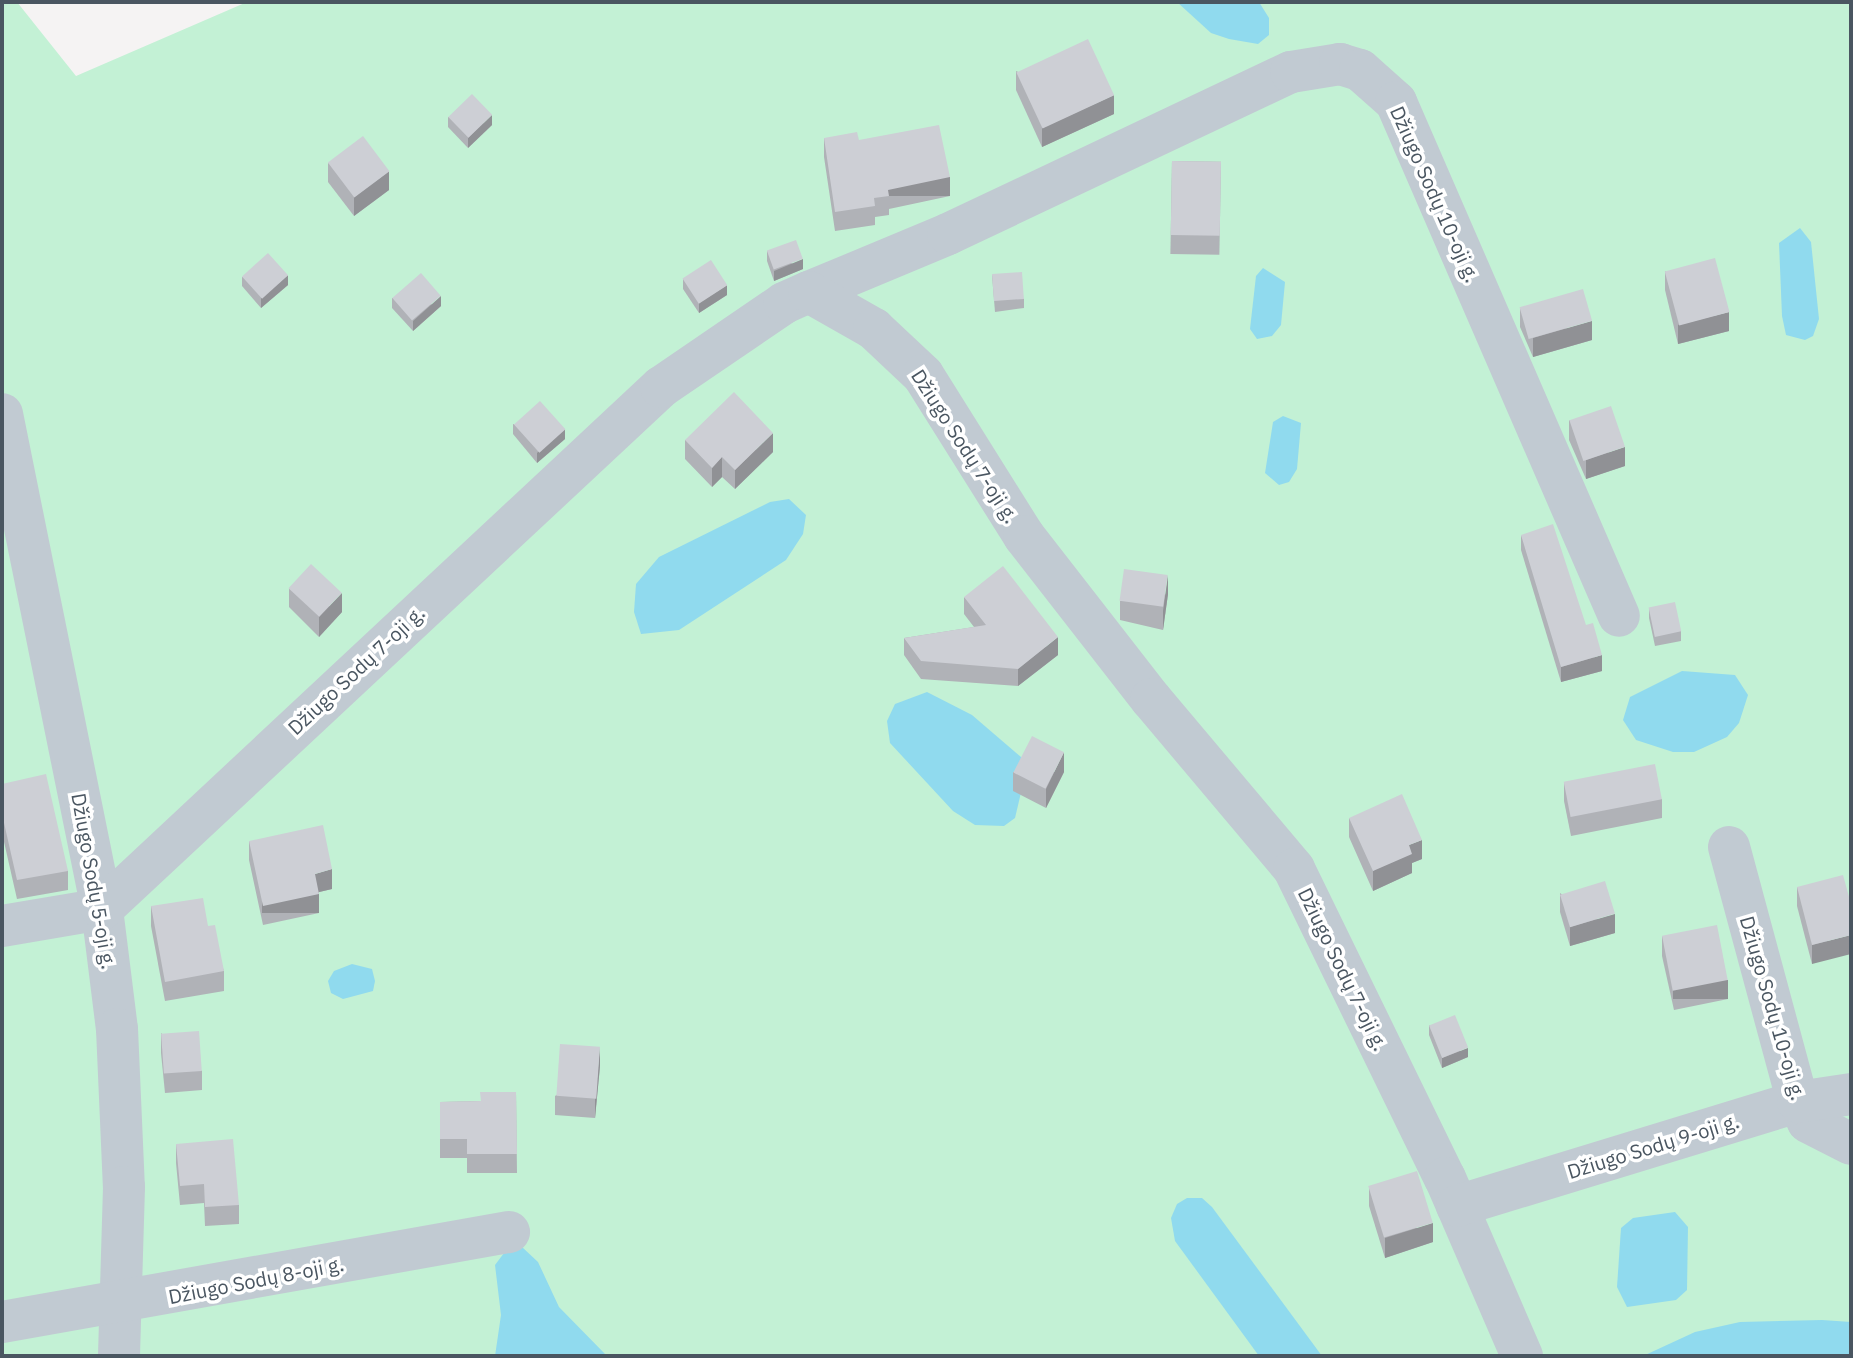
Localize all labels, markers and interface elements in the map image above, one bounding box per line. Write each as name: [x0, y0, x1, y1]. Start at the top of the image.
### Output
street label: Džiugo Sodų 10-oji g.: [1385, 102, 1485, 286]
street label: Džiugo Sodų 7-oji g.: [906, 365, 1024, 527]
street label: Džiugo Sodų 7-oji g.: [283, 600, 429, 740]
street label: Džiugo Sodų 5-oji g.: [67, 791, 121, 971]
street label: Džiugo Sodų 7-oji g.: [1293, 884, 1393, 1054]
street label: Džiugo Sodų 10-oji g.: [1735, 913, 1811, 1103]
street label: Džiugo Sodų 9-oji g.: [1564, 1108, 1742, 1184]
street label: Džiugo Sodų 8-oji g.: [166, 1251, 346, 1309]

